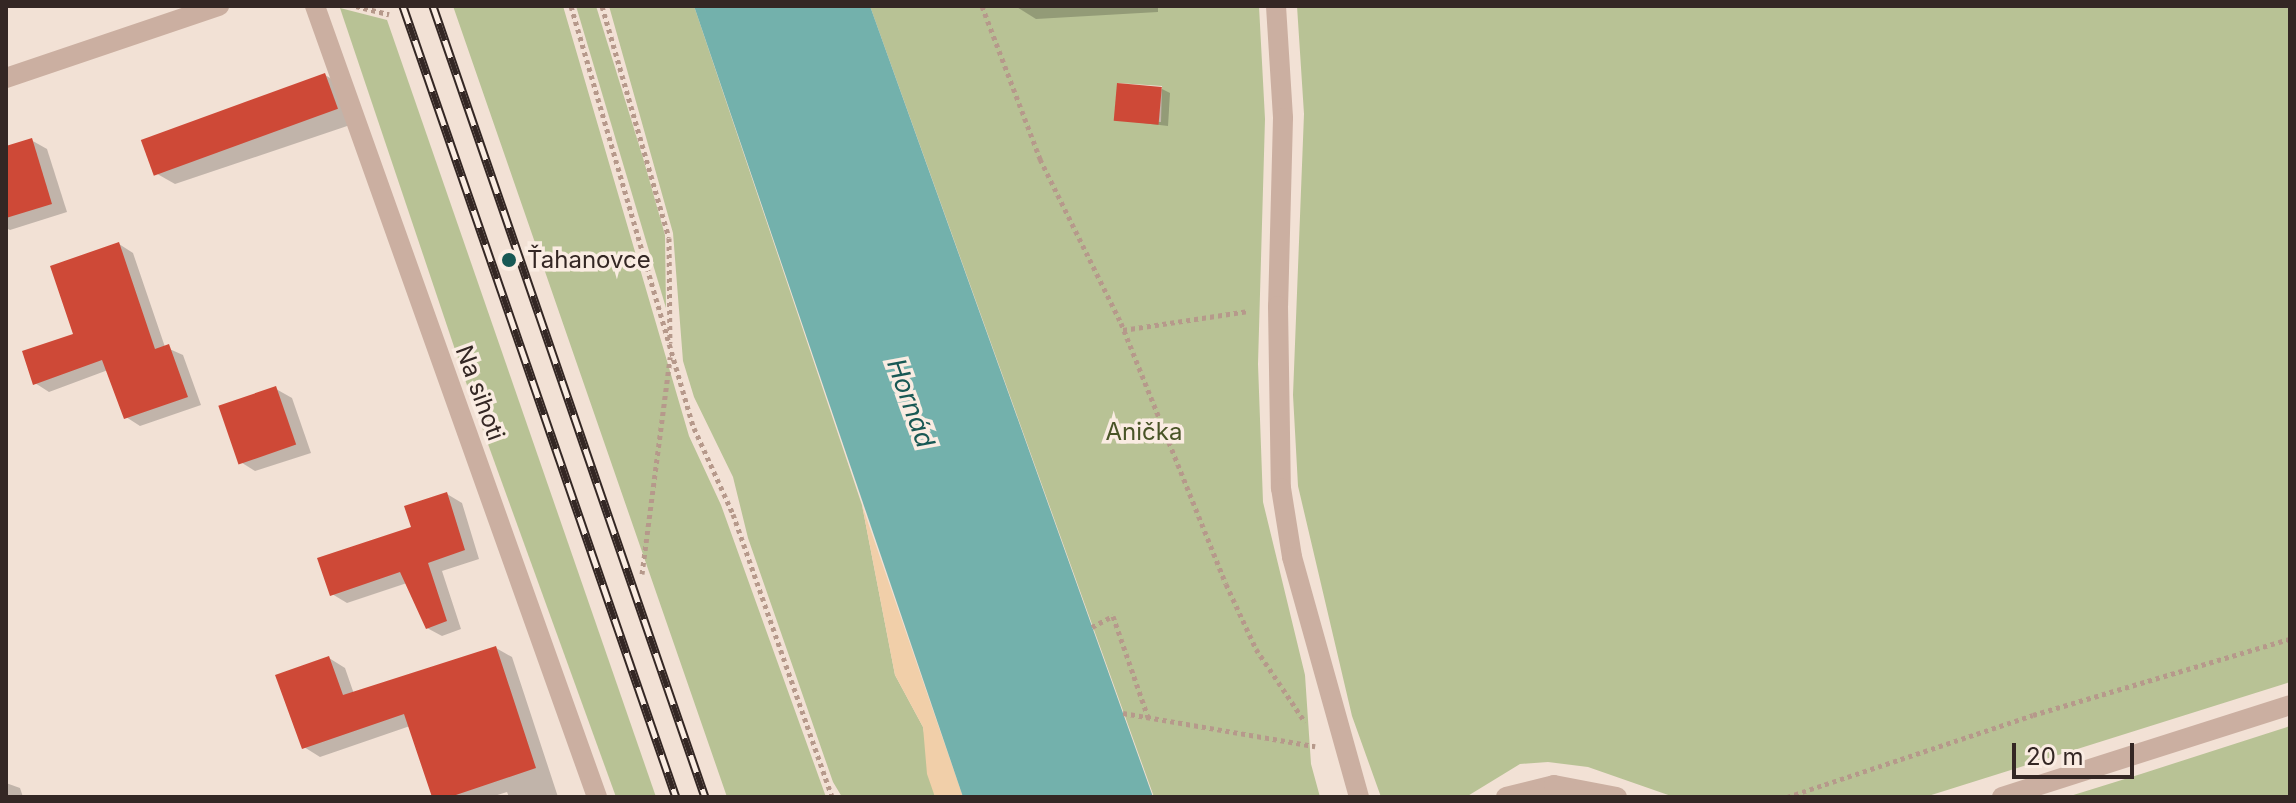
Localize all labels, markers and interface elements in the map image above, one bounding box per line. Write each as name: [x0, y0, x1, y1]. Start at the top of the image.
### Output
place label: Ťahanovce: [527, 246, 651, 274]
marker: Ťahanovce: [498, 249, 520, 271]
street label: Na sihoti: [450, 342, 510, 444]
water label: Hornád: [881, 354, 941, 452]
park label: Anička: [1106, 418, 1182, 446]
scale bar: [2016, 727, 2138, 777]
text: 20 m: [2026, 742, 2084, 771]

